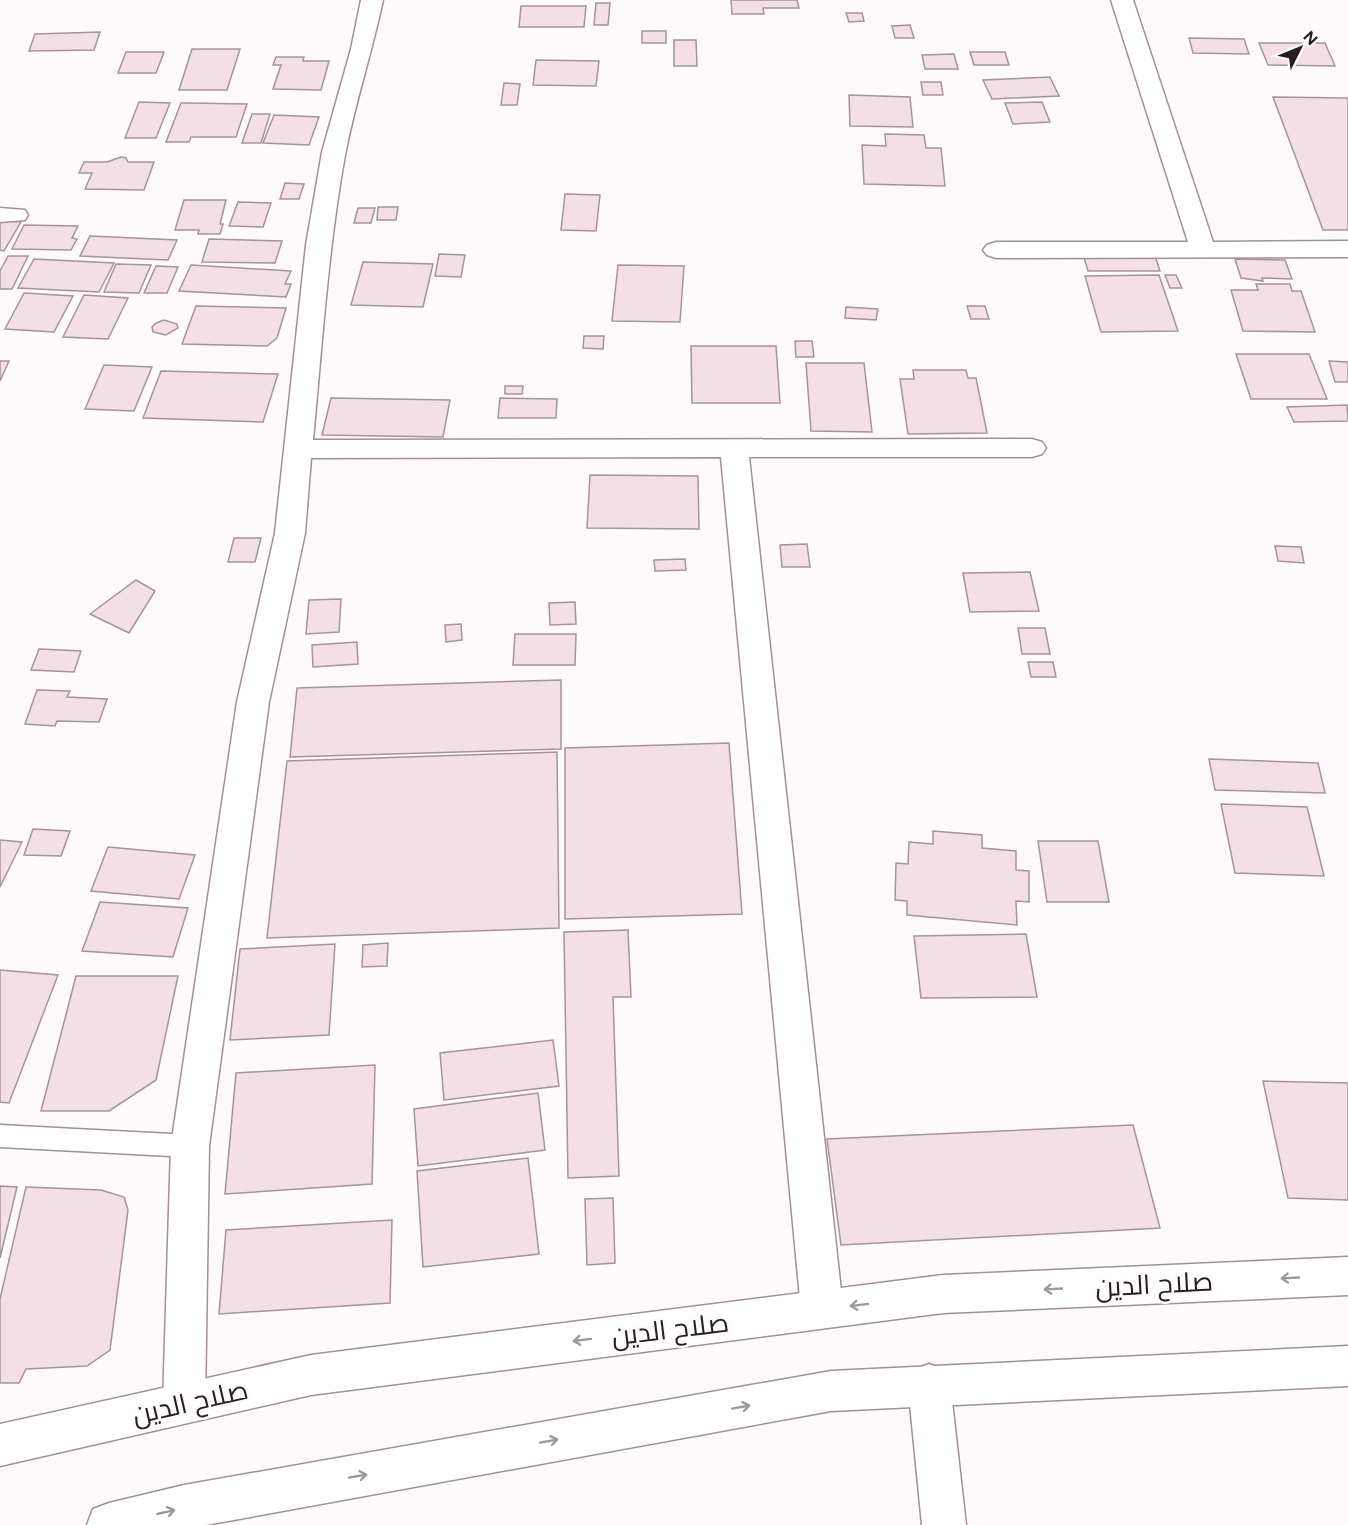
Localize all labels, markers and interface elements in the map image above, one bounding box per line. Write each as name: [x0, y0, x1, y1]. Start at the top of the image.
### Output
north arrow: [1270, 18, 1330, 78]
text: N: [1299, 27, 1322, 49]
street label: صلاح الدين: [1094, 1264, 1214, 1306]
one-way arrow: [1280, 1273, 1300, 1284]
one-way arrow: [1043, 1284, 1063, 1295]
one-way arrow: [849, 1299, 869, 1310]
street label: صلاح الدين: [610, 1305, 731, 1355]
one-way arrow: [572, 1335, 592, 1346]
street label: صلاح الدين: [129, 1373, 252, 1433]
one-way arrow: [731, 1401, 751, 1412]
one-way arrow: [539, 1436, 559, 1447]
one-way arrow: [347, 1470, 367, 1481]
one-way arrow: [156, 1505, 175, 1517]

